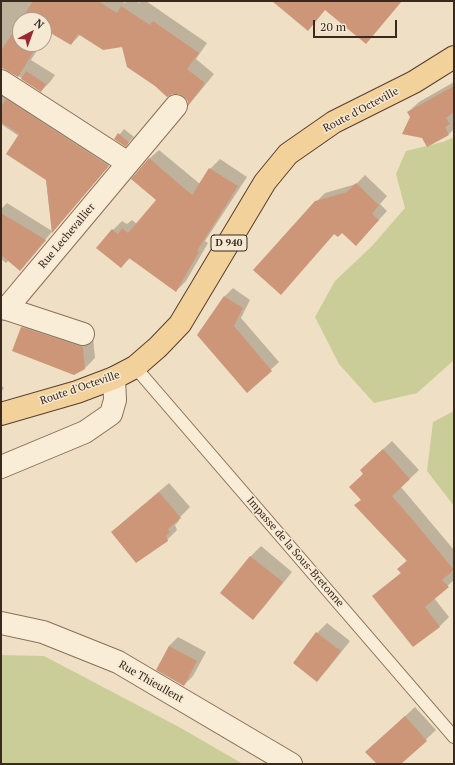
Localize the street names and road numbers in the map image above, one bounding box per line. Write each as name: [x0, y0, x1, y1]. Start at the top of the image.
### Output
street label: Route d'Octeville: [321, 85, 401, 135]
street label: Rue Lechevallier: [36, 201, 98, 271]
road number: D 940: [211, 235, 247, 251]
street label: Route d'Octeville: [38, 368, 122, 408]
street label: Impasse de la Sous-Bretonne: [244, 494, 346, 610]
street label: Rue Thieullent: [116, 658, 186, 706]

